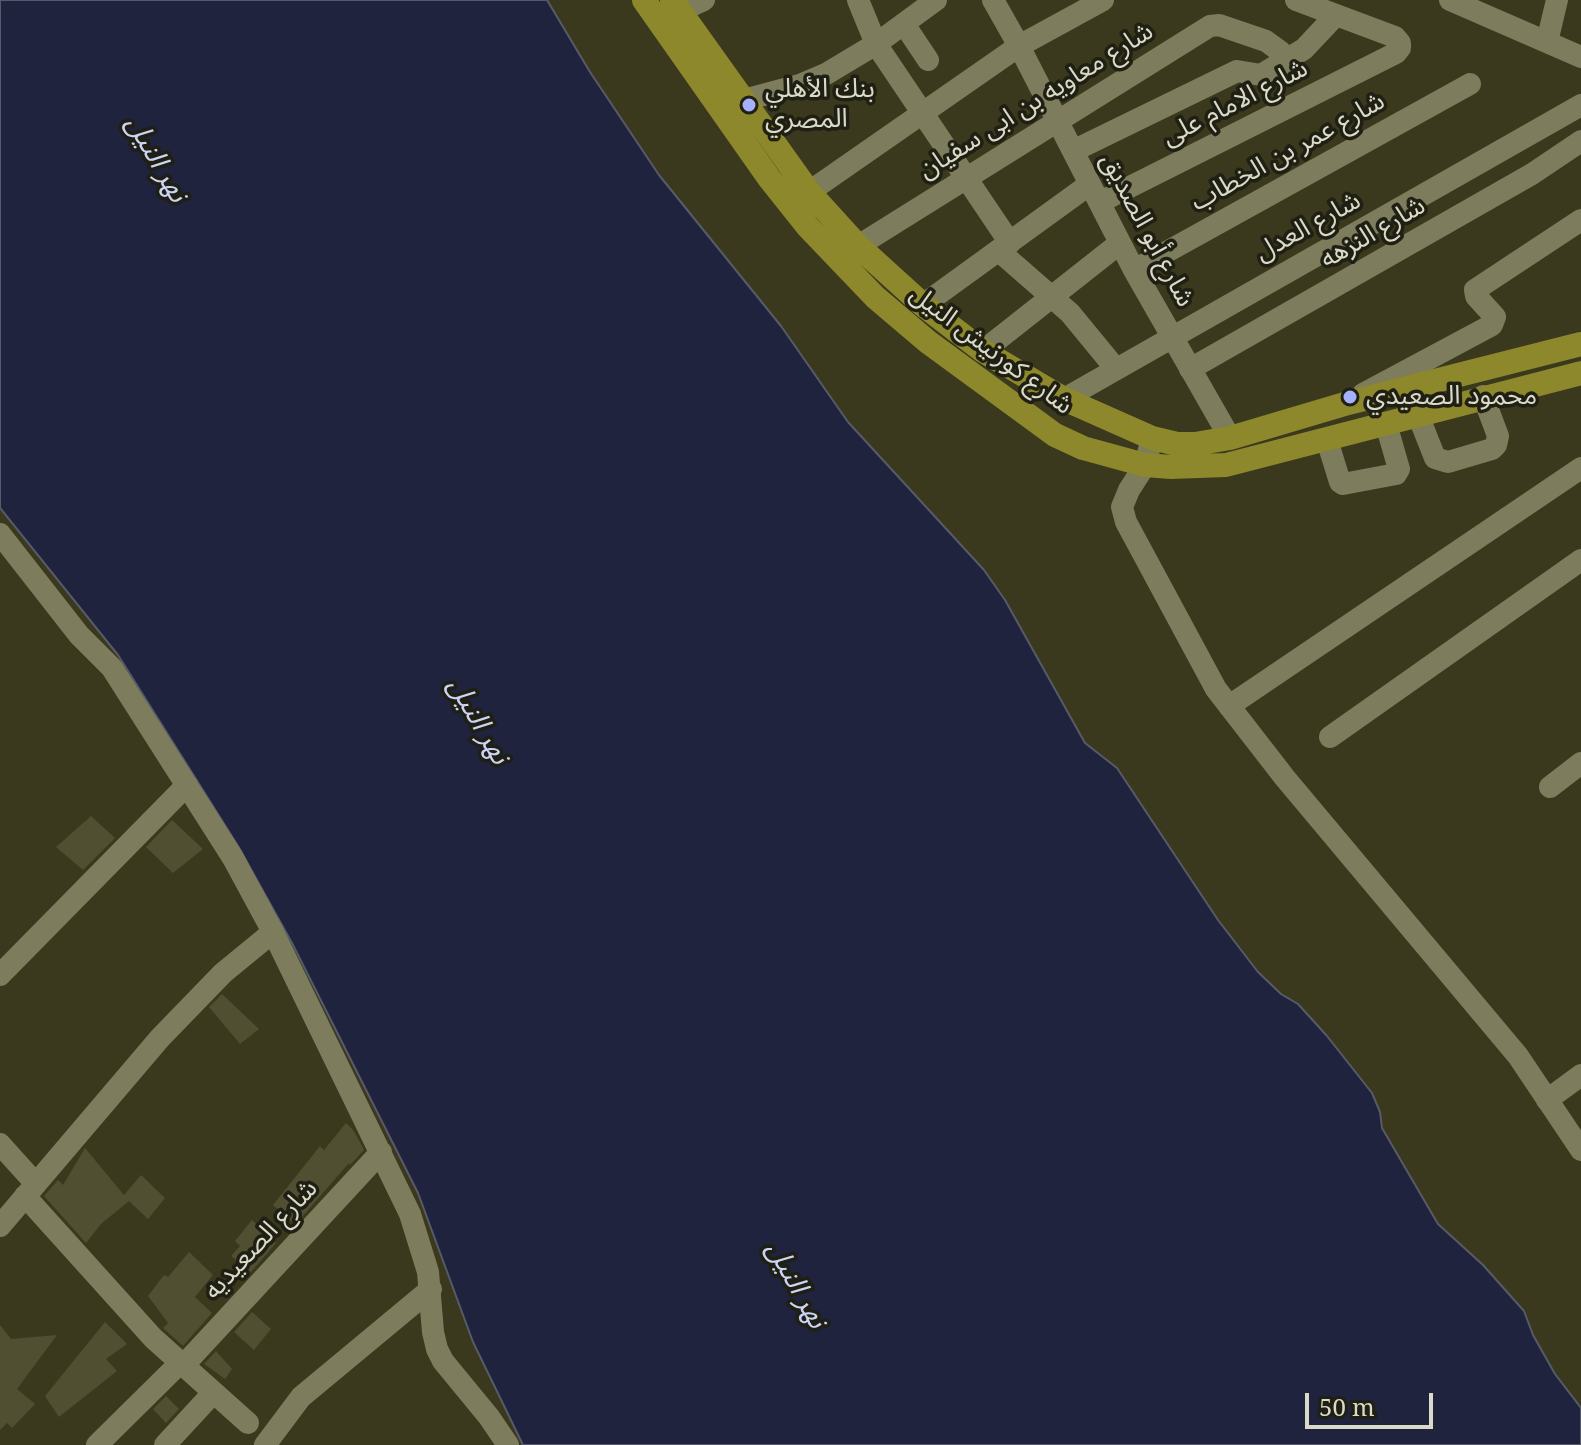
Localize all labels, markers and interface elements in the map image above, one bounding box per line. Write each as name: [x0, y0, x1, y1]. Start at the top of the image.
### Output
street label: شارع معاويه بن ابى سفيان: [913, 16, 1159, 186]
street label: شارع الامام على: [1157, 53, 1313, 153]
place label: بنك الأهلي المصري: [765, 74, 875, 136]
street label: شارع عمر بن الخطاب: [1186, 86, 1390, 218]
marker: بنك الأهلي المصري: [740, 96, 758, 114]
water label: نهر النيل: [118, 110, 194, 208]
street label: شارع أبو الصديق: [1093, 148, 1201, 312]
street label: شارع العدل: [1250, 185, 1366, 269]
street label: شارع النزهه: [1315, 190, 1431, 276]
street label: شارع كورنيش النيل: [903, 279, 1079, 421]
place label: محمود الصعيدي: [1366, 381, 1537, 413]
marker: محمود الصعيدي: [1341, 388, 1359, 406]
water label: نهر النيل: [440, 672, 516, 770]
street label: شارع الصعيديه: [198, 1174, 324, 1306]
water label: نهر النيل: [758, 1236, 834, 1334]
scale bar: [1309, 1377, 1437, 1427]
text: 50 m: [1319, 1390, 1375, 1423]

